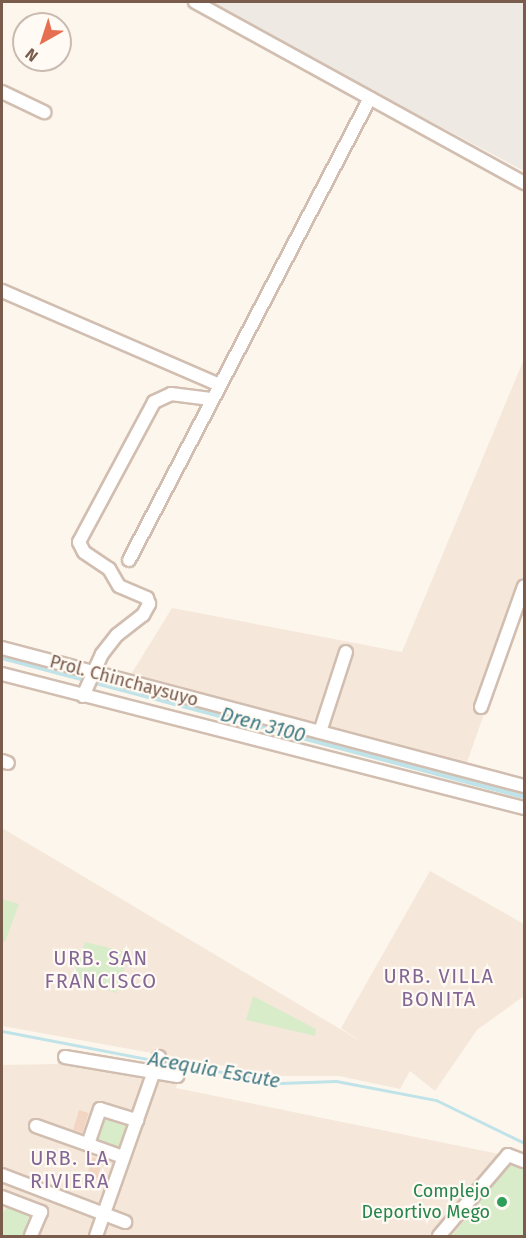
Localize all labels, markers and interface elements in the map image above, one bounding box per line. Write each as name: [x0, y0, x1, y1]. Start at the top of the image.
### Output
north arrow: [12, 12, 72, 72]
text: N: [22, 44, 42, 66]
street label: Prol. Chinchaysuyo: [47, 651, 201, 711]
water label: Dren 3100: [218, 702, 308, 748]
district label: URB. SAN FRANCISCO: [44, 947, 158, 994]
district label: URB. VILLA BONITA: [384, 964, 494, 1011]
water label: Acequia Escute: [146, 1047, 282, 1093]
district label: URB. LA RIVIERA: [30, 1147, 110, 1194]
place label: Complejo Deportivo Mego: [361, 1181, 490, 1224]
marker: Complejo Deportivo Mego: [495, 1195, 509, 1209]

